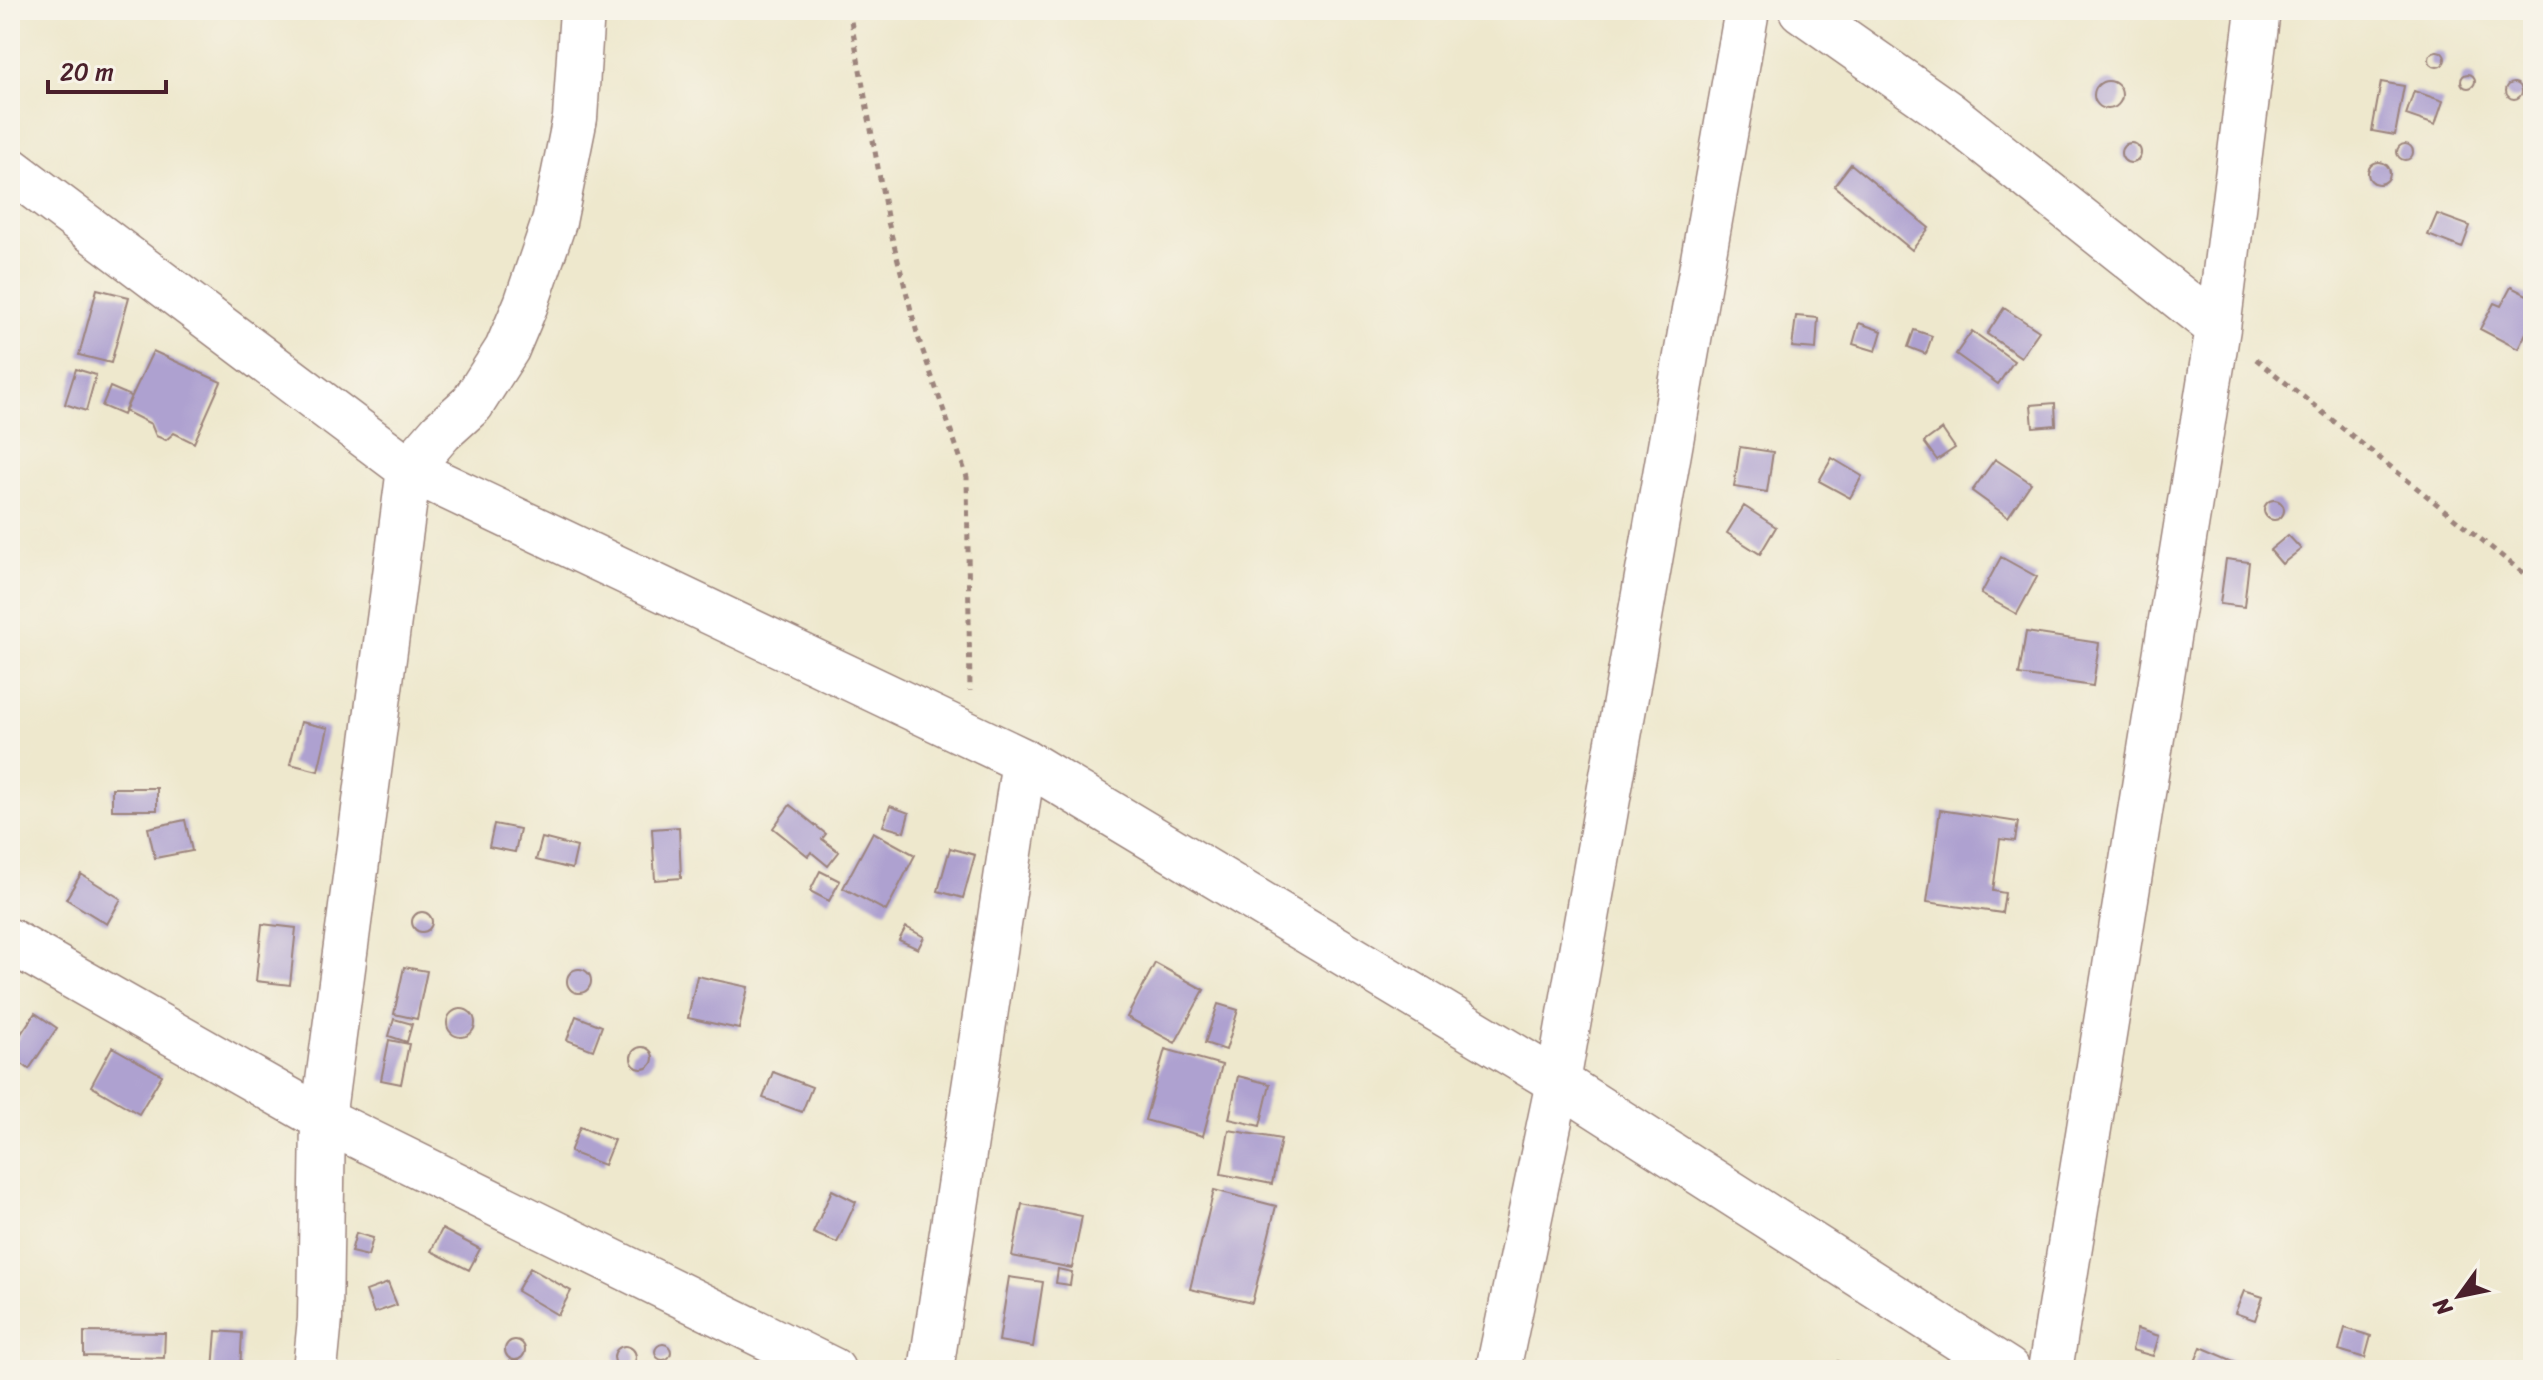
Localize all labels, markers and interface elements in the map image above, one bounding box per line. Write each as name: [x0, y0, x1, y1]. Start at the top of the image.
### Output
scale bar: [48, 44, 166, 94]
text: 20 m: [60, 51, 114, 93]
north arrow: [2419, 1256, 2499, 1336]
text: N: [2422, 1289, 2464, 1324]

